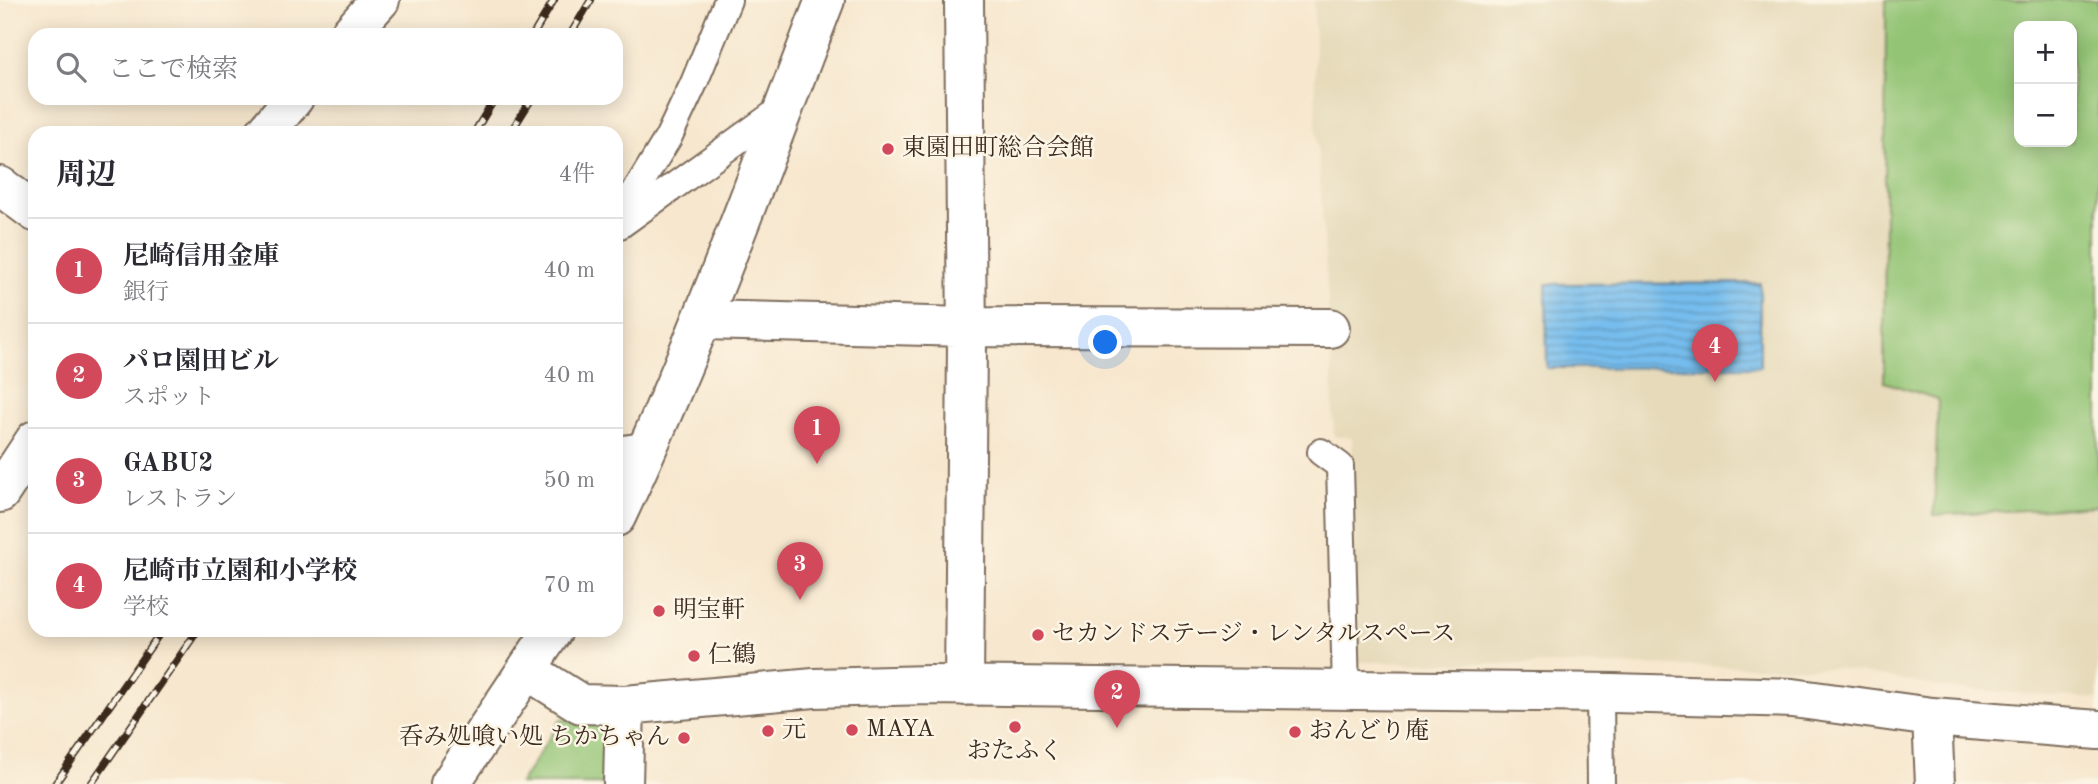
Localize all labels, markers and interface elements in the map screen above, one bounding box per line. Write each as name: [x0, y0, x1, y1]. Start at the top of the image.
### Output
map controls: [2014, 21, 2077, 147]
button: +: [2014, 21, 2077, 84]
search box: [28, 28, 623, 105]
icon: search: [52, 48, 90, 86]
text: ここで検索: [108, 57, 238, 83]
button: −: [2014, 84, 2077, 147]
place label: 東園田町総合会館: [902, 134, 1094, 161]
marker: 東園田町総合会館: [880, 141, 896, 157]
text: 周辺: [56, 161, 116, 191]
text: 4件: [559, 163, 595, 186]
text: 尼崎信用金庫: [123, 244, 279, 270]
text: 1: [72, 259, 86, 282]
text: 40 m: [544, 259, 595, 282]
text: 銀行: [123, 281, 169, 304]
pin: 4: [1692, 324, 1738, 382]
your location: [1088, 325, 1122, 359]
text: パロ園田ビル: [123, 349, 279, 375]
text: 2: [72, 364, 86, 387]
text: 40 m: [544, 364, 595, 387]
text: スポット: [123, 386, 215, 409]
pin: 1: [794, 406, 840, 464]
text: GABU2: [123, 451, 213, 477]
text: 3: [72, 469, 86, 492]
text: 50 m: [544, 469, 595, 492]
text: レストラン: [123, 488, 237, 511]
pin: 3: [777, 542, 823, 600]
text: 尼崎市立園和小学校: [123, 559, 357, 585]
text: 4: [72, 574, 86, 597]
text: 70 m: [544, 574, 595, 597]
text: 学校: [123, 596, 169, 619]
place label: 明宝軒: [673, 596, 745, 623]
marker: 明宝軒: [651, 603, 667, 619]
place label: セカンドステージ・レンタルスペース: [1052, 621, 1455, 647]
marker: セカンドステージ・レンタルスペース: [1030, 627, 1046, 643]
place label: 仁鶴: [708, 641, 756, 668]
marker: 仁鶴: [686, 648, 702, 664]
pin: 2: [1094, 670, 1140, 728]
place label: 元: [782, 717, 806, 743]
place label: おんどり庵: [1309, 717, 1429, 744]
place label: MAYA: [866, 718, 935, 742]
marker: おたふく: [1007, 719, 1023, 735]
marker: MAYA: [844, 722, 860, 738]
place label: 呑み処喰い処 ちかちゃん: [399, 723, 670, 750]
marker: 元: [760, 723, 776, 739]
marker: おんどり庵: [1287, 724, 1303, 740]
marker: 呑み処喰い処 ちかちゃん: [676, 730, 692, 746]
place label: おたふく: [967, 739, 1063, 764]

